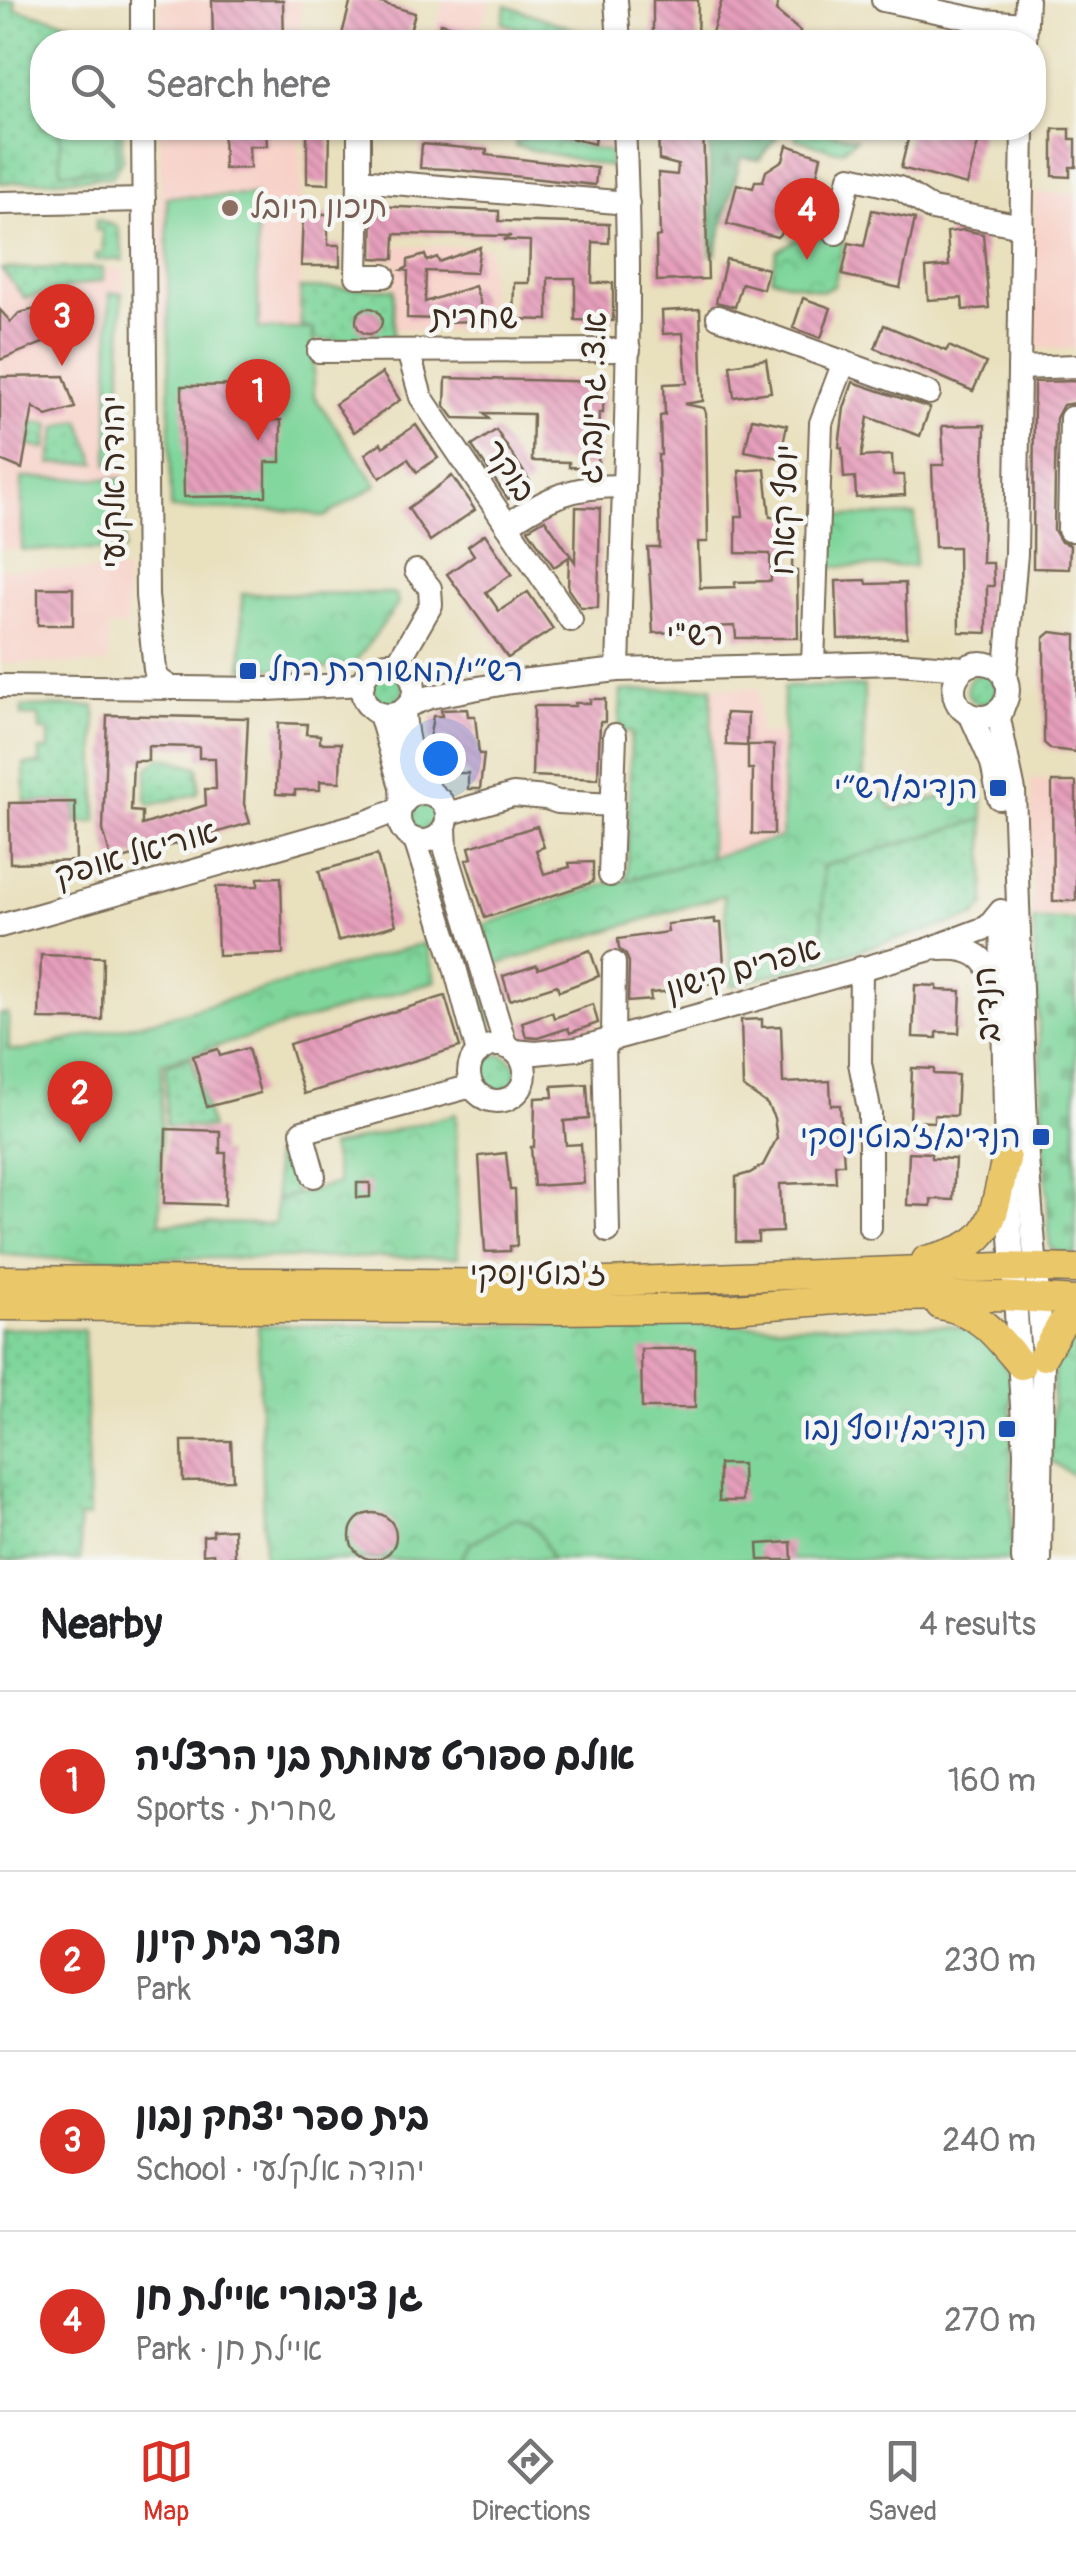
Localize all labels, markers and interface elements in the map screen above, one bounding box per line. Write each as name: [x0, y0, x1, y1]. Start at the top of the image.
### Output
search box: [30, 30, 1046, 140]
icon: search: [65, 58, 120, 113]
text: Search here: [145, 61, 331, 109]
pin: 4: [774, 178, 840, 260]
place label: תיכון היובל: [250, 188, 388, 228]
marker: תיכון היובל: [219, 197, 241, 219]
pin: 3: [30, 284, 94, 366]
street label: שחרית: [428, 298, 518, 338]
street label: א.צ. גרינברג: [570, 311, 616, 485]
pin: 1: [226, 358, 290, 441]
street label: יהודה אלקלעי: [94, 395, 134, 569]
street label: בוקר: [474, 432, 544, 510]
street label: יוסף קארו: [763, 444, 807, 576]
street label: רש"י: [666, 614, 724, 656]
place label: רש״י/המשוררת רחל: [268, 651, 523, 691]
marker: רש״י/המשוררת רחל: [237, 660, 259, 682]
your location: [415, 733, 466, 784]
place label: הנדיב/רש״י: [834, 768, 978, 808]
marker: הנדיב/רש״י: [987, 777, 1009, 799]
street label: אוריאל אופק: [50, 812, 222, 896]
street label: אפרים קישון: [661, 928, 825, 1010]
street label: הנדיב: [965, 965, 1009, 1043]
pin: 2: [48, 1060, 112, 1143]
place label: הנדיב/ז׳בוטינסקי: [800, 1117, 1021, 1157]
marker: הנדיב/ז׳בוטינסקי: [1030, 1126, 1052, 1148]
street label: ז'בוטינסקי: [470, 1254, 606, 1294]
place label: הנדיב/יוסף נבו: [803, 1409, 987, 1449]
marker: הנדיב/יוסף נבו: [996, 1418, 1018, 1440]
text: Nearby: [40, 1599, 162, 1651]
text: 4 results: [919, 1605, 1036, 1645]
text: אולם ספורט עמותת בני הרצליה: [135, 1733, 635, 1781]
text: 1: [66, 1761, 79, 1801]
text: 160 m: [948, 1761, 1036, 1801]
text: Sports · שחרית: [135, 1790, 336, 1830]
text: חצר בית קינן: [135, 1917, 341, 1965]
text: 2: [64, 1941, 81, 1981]
text: 230 m: [944, 1941, 1036, 1981]
text: Park: [135, 1970, 191, 2010]
text: בית ספר יצחק נבון: [135, 2093, 429, 2141]
text: 3: [64, 2121, 81, 2161]
text: 240 m: [942, 2121, 1036, 2161]
text: School · יהודה אלקלעי: [135, 2150, 424, 2190]
text: גן ציבורי איילת חן: [135, 2273, 423, 2321]
text: 4: [63, 2301, 82, 2341]
text: 270 m: [944, 2301, 1036, 2341]
text: Park · איילת חן: [135, 2330, 322, 2370]
tab: Map: [139, 2434, 194, 2529]
tab: Directions: [471, 2434, 590, 2529]
tab: Saved: [868, 2434, 937, 2529]

